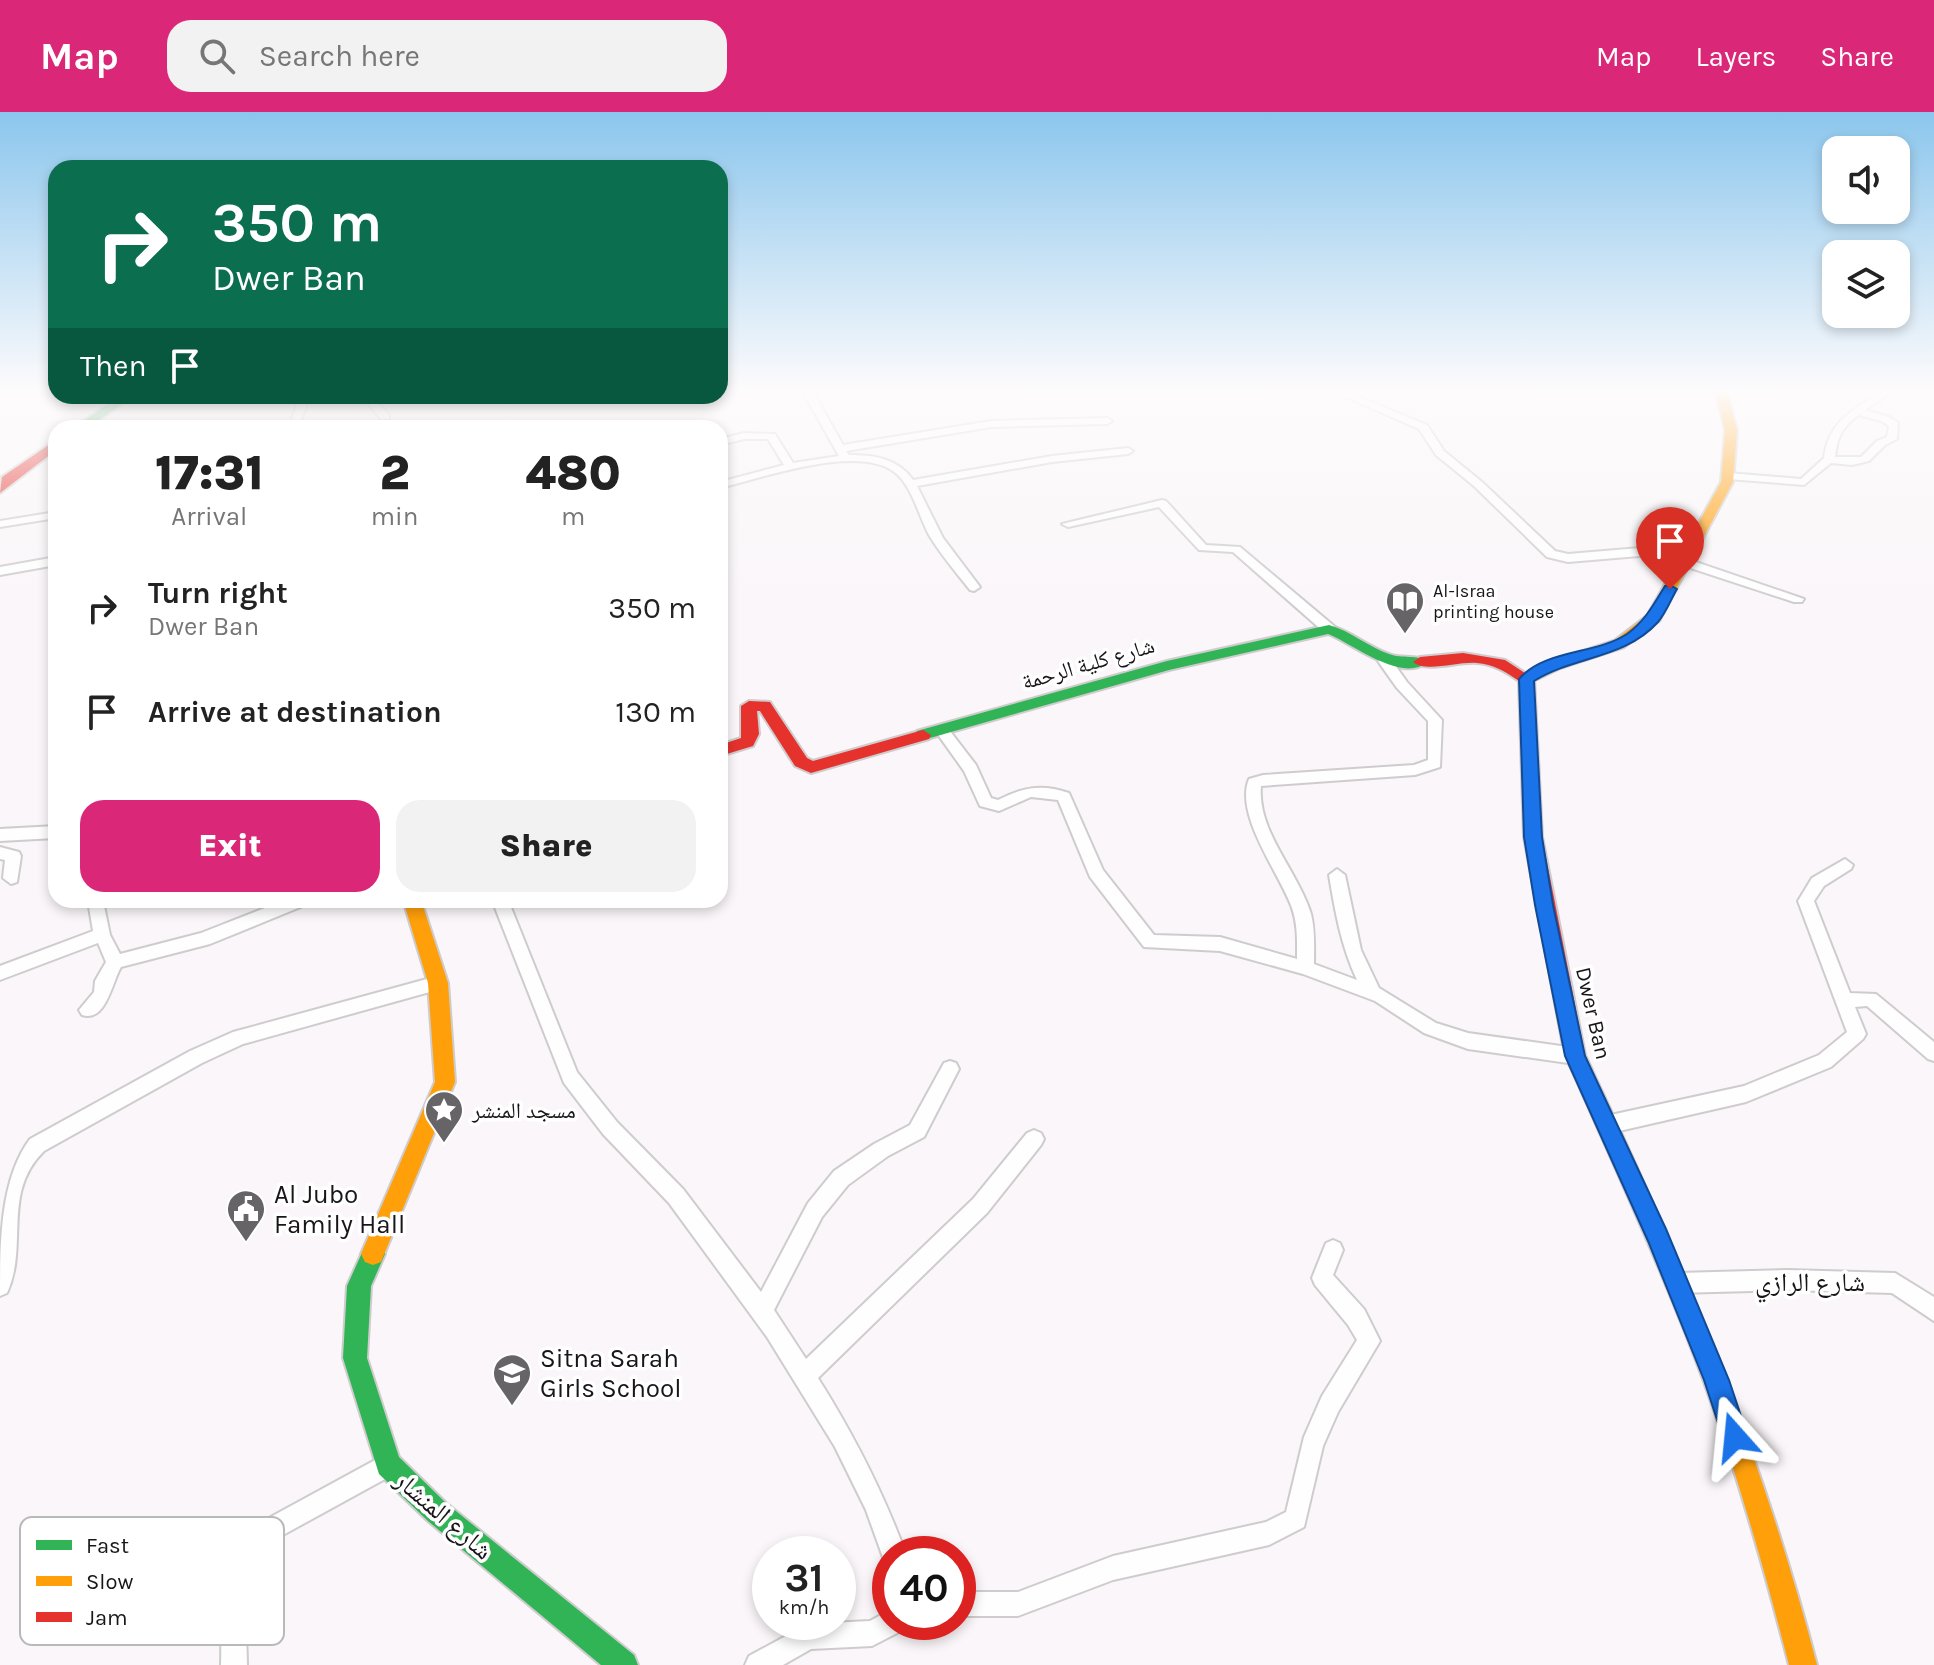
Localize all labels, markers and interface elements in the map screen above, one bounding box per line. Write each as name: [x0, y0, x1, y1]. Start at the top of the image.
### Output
search box: [167, 20, 727, 92]
text: Map: [40, 34, 119, 79]
icon: search: [195, 34, 239, 78]
text: Search here: [259, 38, 420, 74]
text: Map: [1596, 40, 1651, 73]
text: Layers: [1695, 40, 1776, 73]
text: Share: [1820, 40, 1894, 73]
map controls: [1822, 136, 1910, 328]
button: sound: [1822, 136, 1910, 224]
text: 350 m: [212, 190, 382, 255]
icon: right: [80, 192, 184, 296]
button: layers: [1822, 240, 1910, 328]
text: Dwer Ban: [212, 257, 366, 299]
icon: arrive: [163, 344, 207, 388]
text: Then: [80, 348, 147, 384]
text: 17:31: [155, 445, 264, 501]
text: 2: [379, 445, 410, 501]
text: 480: [526, 445, 621, 501]
text: Arrival: [171, 501, 247, 532]
text: min: [371, 501, 418, 532]
text: m: [561, 501, 585, 532]
pin: [1636, 507, 1704, 589]
icon: arrive: [1648, 519, 1692, 563]
text: Turn right: [148, 575, 288, 611]
library icon: Al-Israa printing house: [1384, 580, 1426, 635]
place label: Al-Israa printing house: [1433, 580, 1554, 623]
icon: right: [80, 586, 124, 630]
text: 350 m: [608, 590, 696, 626]
text: Dwer Ban: [148, 611, 259, 642]
street label: شارع كلية الرحمة: [1019, 633, 1157, 695]
icon: arrive: [80, 690, 124, 734]
text: Arrive at destination: [148, 694, 442, 730]
text: 130 m: [615, 694, 696, 730]
button: Exit: [80, 800, 380, 892]
button: Share: [396, 800, 696, 892]
street label: Dwer Ban: [1570, 965, 1616, 1062]
place icon: مسجد المنشر: [423, 1089, 465, 1144]
place label: مسجد المنشر: [471, 1098, 576, 1124]
place label: Al Jubo Family Hall: [274, 1179, 405, 1240]
public building icon: Al Jubo Family Hall: [225, 1188, 267, 1243]
street label: شارع الرازي: [1755, 1267, 1865, 1303]
place label: Sitna Sarah Girls School: [540, 1343, 682, 1404]
school or university icon: Sitna Sarah Girls School: [491, 1352, 533, 1407]
position arrow: [1693, 1395, 1777, 1479]
street label: شارع المنشار: [388, 1464, 499, 1566]
legend: [20, 1517, 284, 1645]
text: Fast: [86, 1533, 129, 1559]
speed limit sign: 40: [872, 1536, 976, 1640]
text: 31: [784, 1554, 824, 1601]
text: Slow: [86, 1569, 133, 1595]
text: km/h: [779, 1596, 829, 1619]
text: Jam: [86, 1605, 128, 1631]

